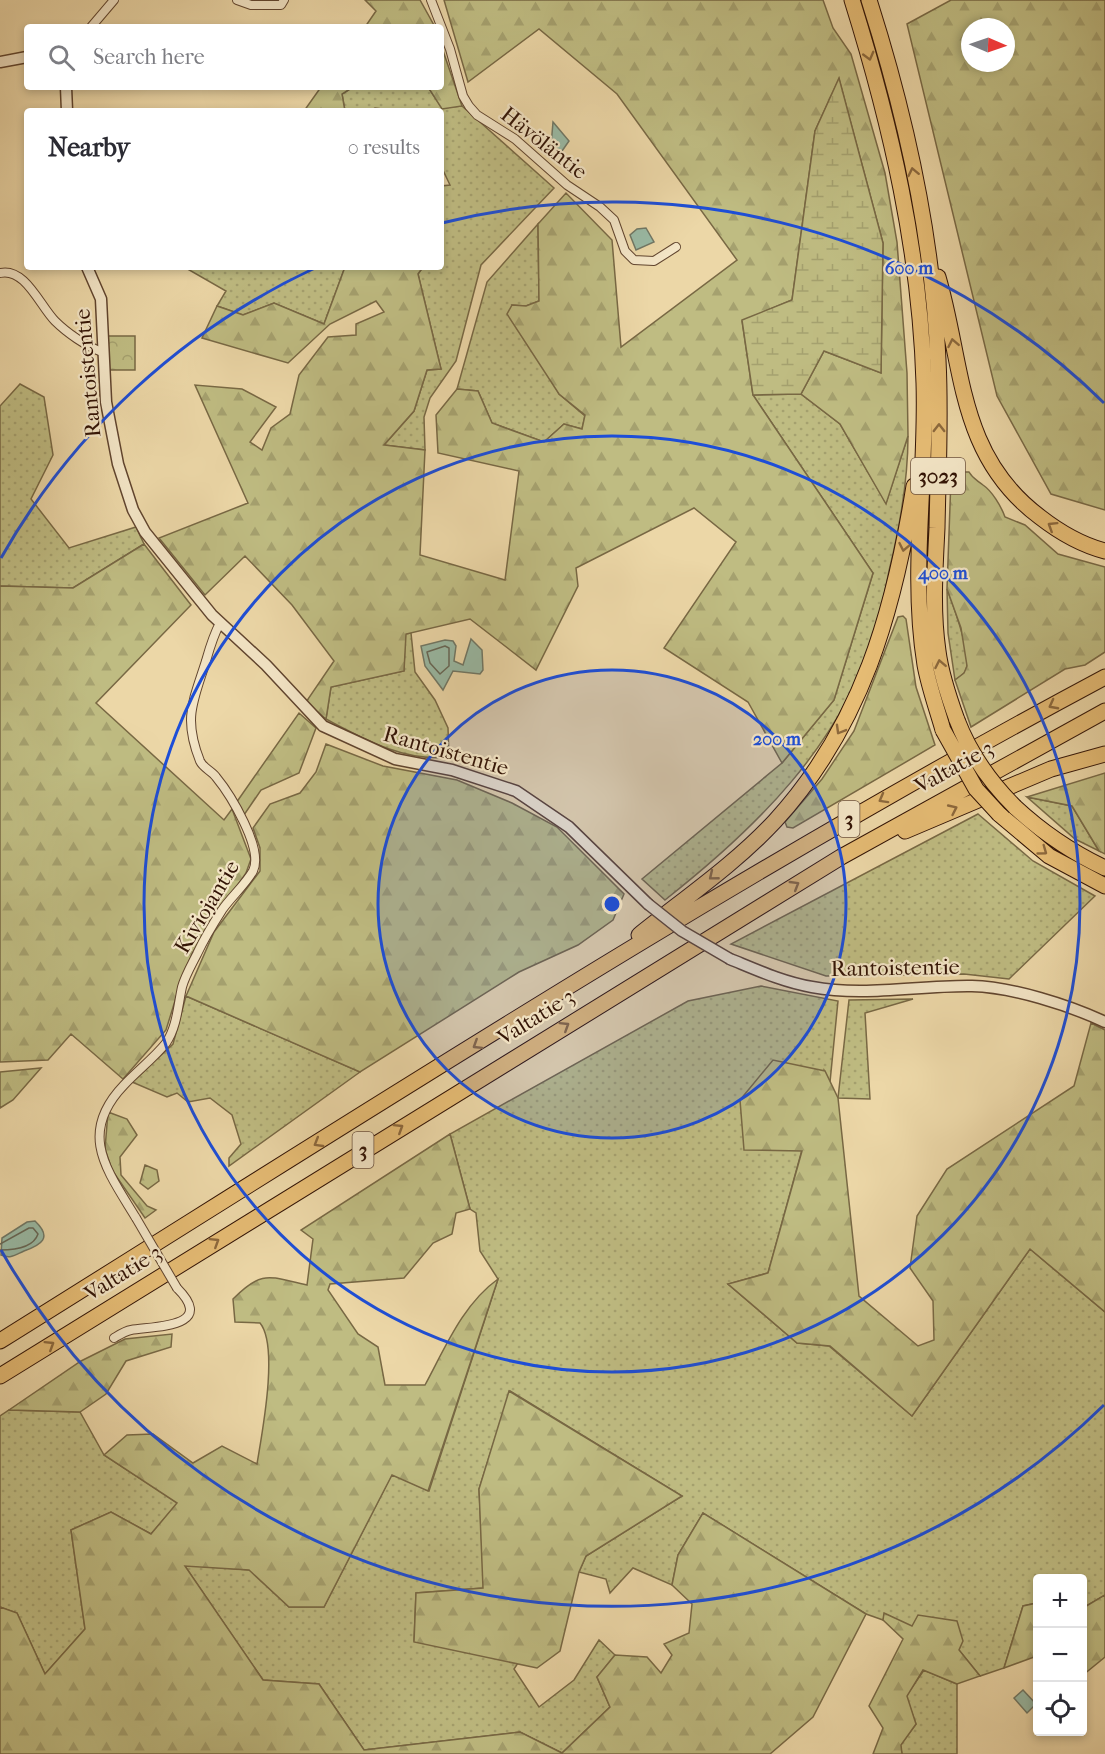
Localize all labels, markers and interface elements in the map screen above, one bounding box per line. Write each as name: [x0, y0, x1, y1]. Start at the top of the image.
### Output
north arrow: [961, 18, 1015, 72]
search box: [24, 24, 444, 90]
icon: search: [45, 41, 78, 74]
text: Search here: [93, 44, 205, 70]
one-way arrow: [861, 51, 874, 61]
street label: Hävöläntie: [496, 101, 593, 185]
text: Nearby: [48, 132, 130, 163]
text: 0 results: [348, 136, 420, 159]
one-way arrow: [907, 167, 920, 177]
text: 600 m: [885, 258, 934, 279]
street label: Rantoistentie: [69, 308, 107, 438]
one-way arrow: [947, 338, 960, 348]
one-way arrow: [933, 423, 945, 432]
road number: 3023: [911, 458, 965, 494]
one-way arrow: [1048, 522, 1059, 533]
one-way arrow: [898, 542, 911, 552]
text: 400 m: [917, 563, 969, 584]
one-way arrow: [934, 660, 947, 670]
one-way arrow: [1049, 698, 1060, 709]
street label: Rantoistentie: [380, 721, 512, 781]
one-way arrow: [835, 724, 847, 734]
text: 200 m: [753, 729, 802, 750]
street label: Valtatie 3: [909, 735, 998, 800]
one-way arrow: [879, 792, 889, 803]
road number: 3: [838, 801, 860, 837]
one-way arrow: [946, 805, 957, 817]
one-way arrow: [1037, 844, 1048, 855]
street label: Kiviojantie: [169, 856, 245, 958]
one-way arrow: [709, 869, 720, 880]
one-way arrow: [789, 880, 799, 892]
centre of rings: [602, 894, 622, 914]
street label: Rantoistentie: [830, 954, 960, 982]
street label: Valtatie 3: [492, 983, 579, 1051]
one-way arrow: [559, 1021, 569, 1033]
one-way arrow: [473, 1037, 483, 1049]
one-way arrow: [393, 1124, 403, 1136]
road number: 3: [352, 1132, 374, 1168]
one-way arrow: [314, 1136, 324, 1148]
one-way arrow: [209, 1237, 219, 1249]
street label: Valtatie 3: [79, 1239, 166, 1307]
one-way arrow: [44, 1341, 54, 1353]
map controls: [1033, 1574, 1087, 1736]
button: +: [1033, 1574, 1087, 1628]
button: −: [1033, 1628, 1087, 1682]
button: locate: [1033, 1682, 1087, 1736]

